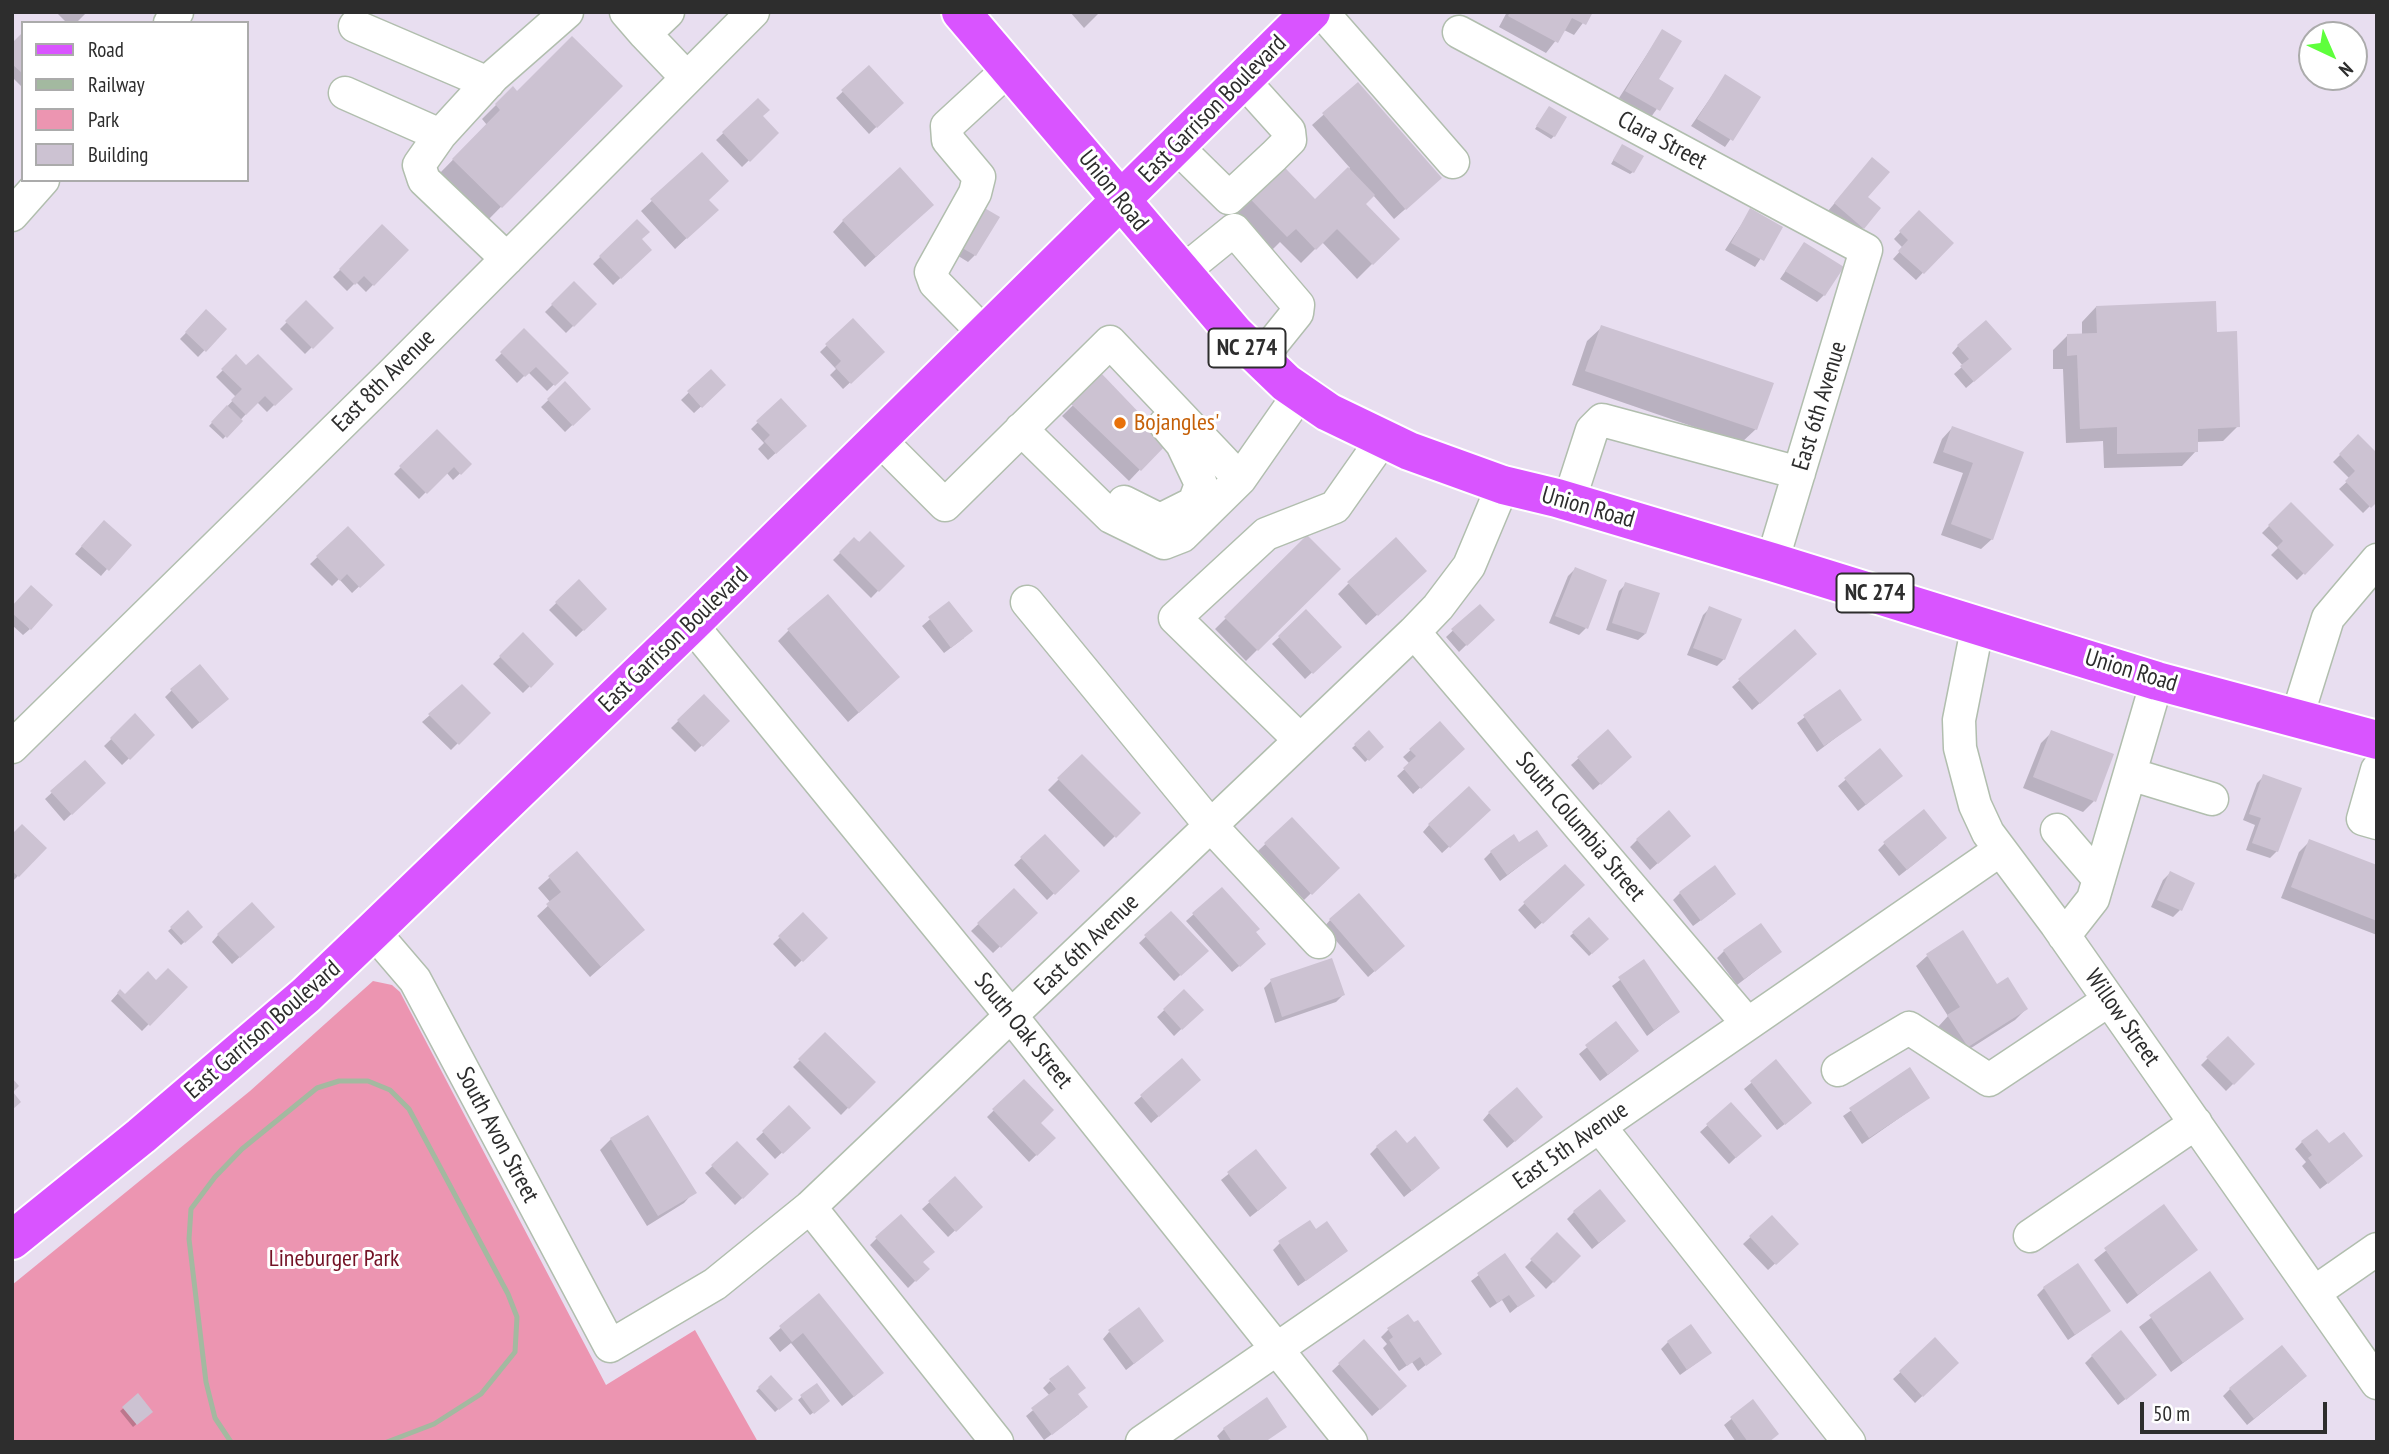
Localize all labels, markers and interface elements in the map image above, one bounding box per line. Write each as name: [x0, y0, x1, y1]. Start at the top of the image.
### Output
legend: [21, 21, 248, 182]
north arrow: [2298, 21, 2368, 91]
street label: East Garrison Boulevard: [1133, 29, 1293, 189]
text: Road: [88, 36, 124, 63]
text: N: [2334, 57, 2358, 82]
text: Railway: [88, 71, 145, 98]
street label: Clara Street: [1612, 105, 1712, 177]
text: Park: [88, 106, 119, 133]
text: Building: [88, 141, 148, 168]
street label: Union Road: [1072, 145, 1154, 237]
street label: East 8th Avenue: [327, 324, 441, 438]
road number: NC 274: [1208, 328, 1286, 368]
street label: East 6th Avenue: [1787, 338, 1853, 474]
place label: Bojangles': [1134, 409, 1219, 437]
marker: Bojangles': [1112, 415, 1128, 431]
street label: Union Road: [1538, 481, 1638, 535]
street label: East Garrison Boulevard: [593, 561, 755, 719]
road number: NC 274: [1836, 573, 1913, 612]
street label: Union Road: [2081, 643, 2181, 699]
street label: South Columbia Street: [1509, 747, 1651, 907]
street label: East 6th Avenue: [1029, 888, 1145, 1002]
street label: East Garrison Boulevard: [179, 955, 347, 1105]
street label: Willow Street: [2078, 964, 2166, 1072]
street label: South Oak Street: [968, 967, 1078, 1095]
street label: South Avon Street: [449, 1063, 545, 1207]
street label: East 5th Avenue: [1508, 1096, 1634, 1196]
park label: Lineburger Park: [269, 1245, 399, 1273]
scale bar: [2144, 1388, 2331, 1432]
text: 50 m: [2153, 1400, 2190, 1427]

